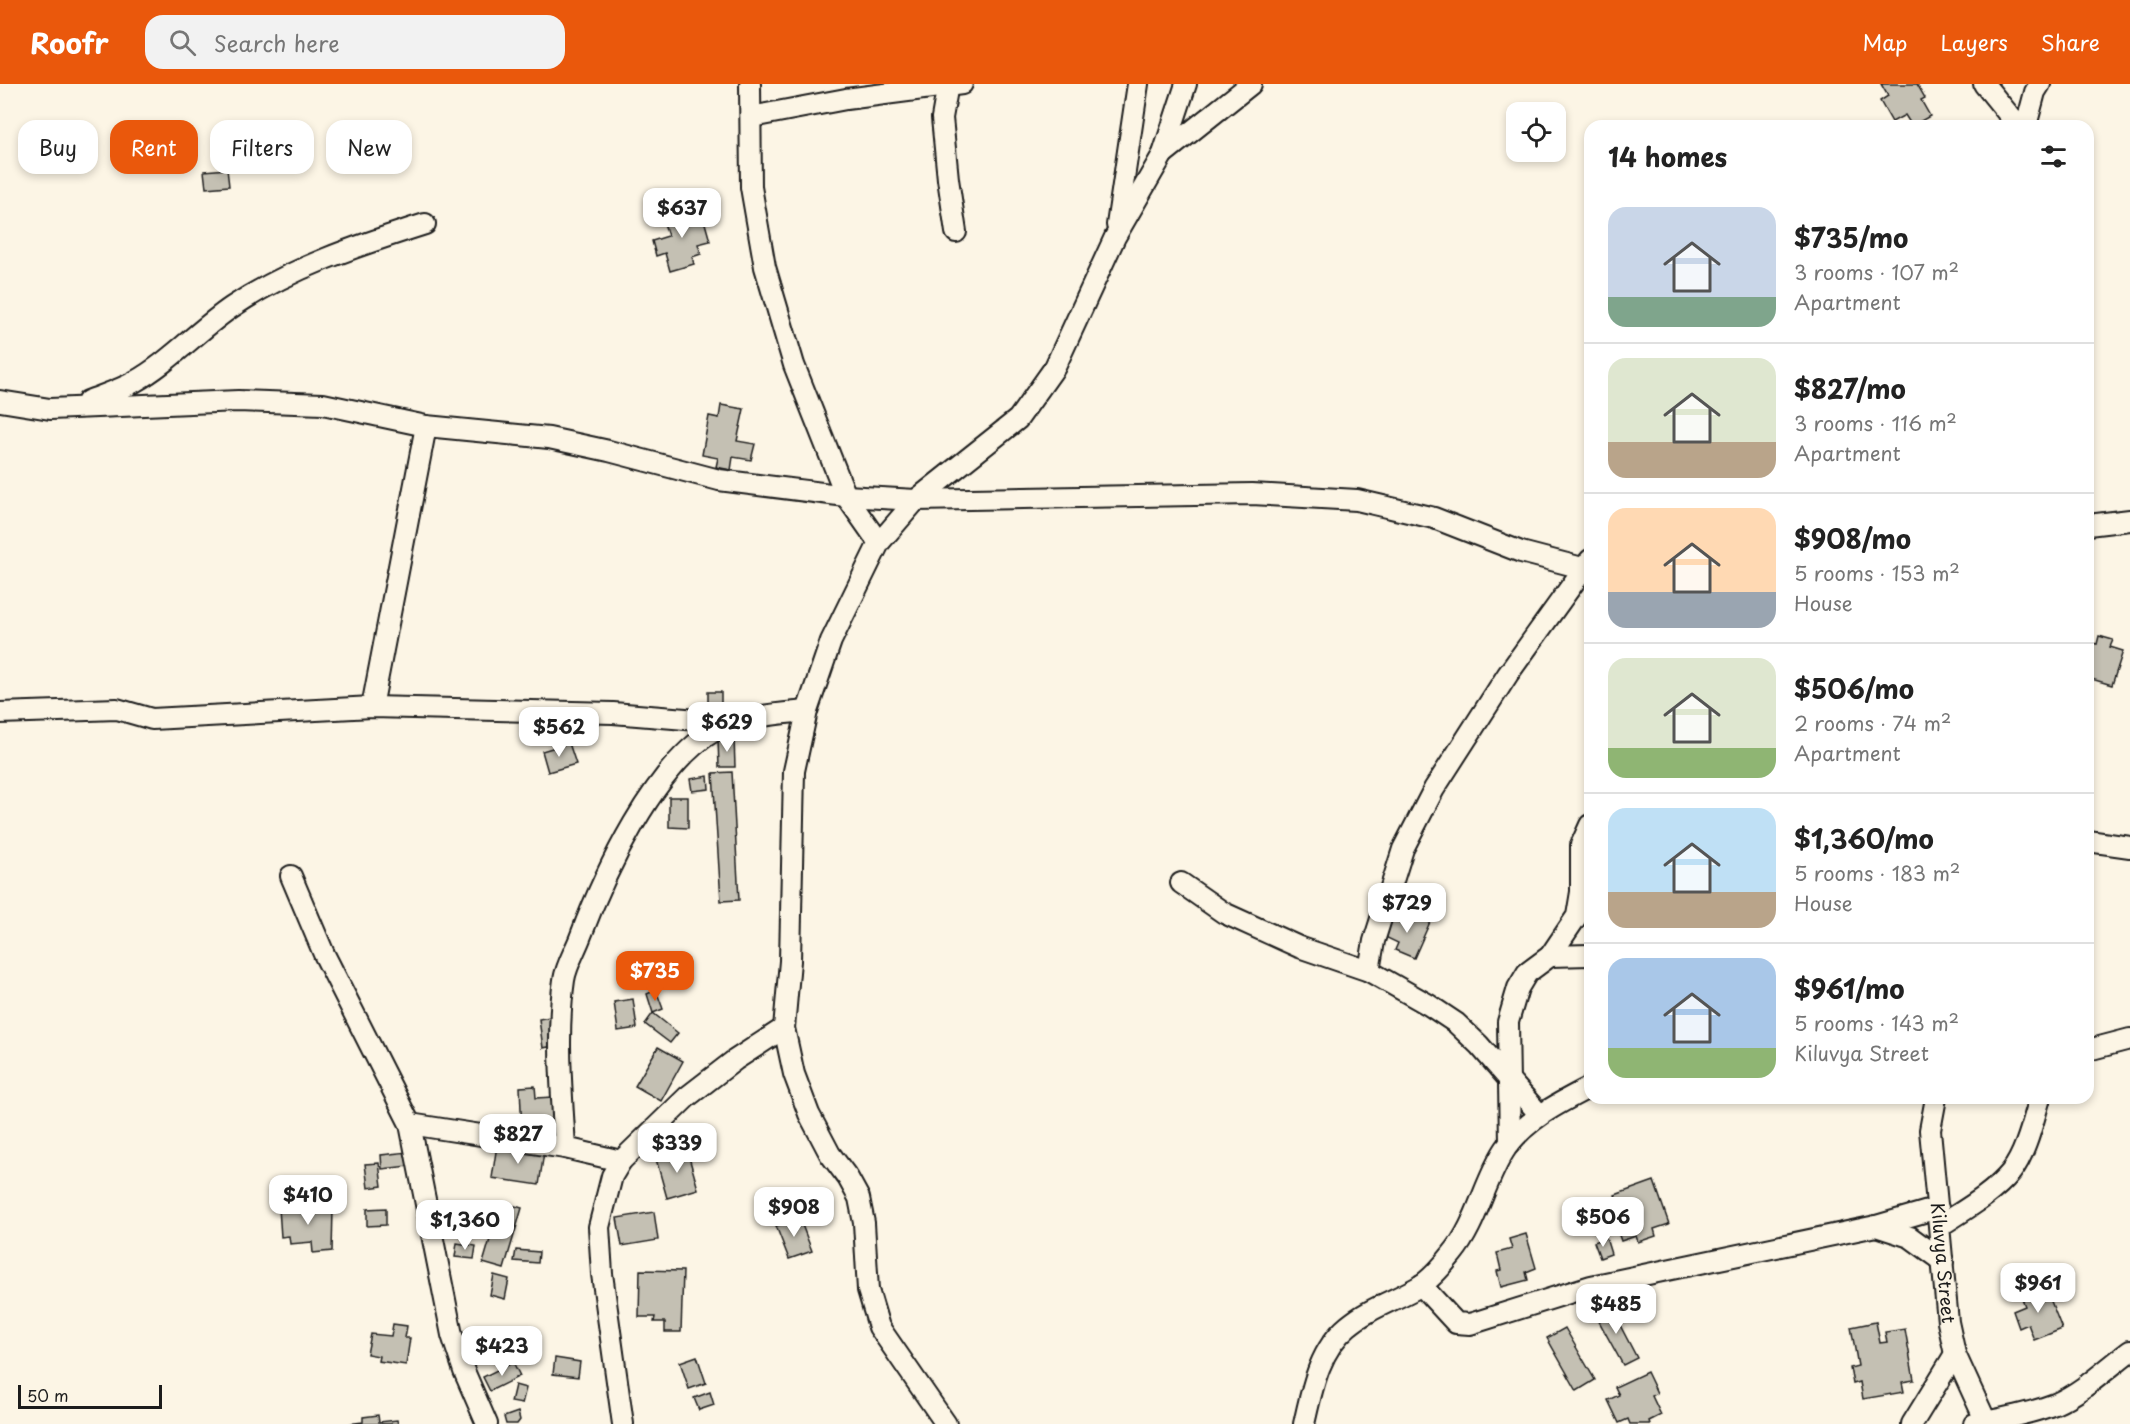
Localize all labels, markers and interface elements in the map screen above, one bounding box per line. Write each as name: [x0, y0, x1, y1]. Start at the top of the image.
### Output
search box: [145, 15, 565, 69]
text: Roofr: [30, 21, 109, 64]
icon: search: [166, 26, 199, 59]
text: Search here: [214, 26, 339, 59]
text: Map: [1863, 26, 1907, 58]
text: Layers: [1940, 26, 2008, 58]
text: Share: [2041, 26, 2100, 58]
map controls: [1506, 102, 1566, 162]
button: locate: [1506, 102, 1566, 162]
chip: Buy: [18, 120, 98, 174]
chip: Rent: [110, 120, 198, 174]
chip: Filters: [210, 120, 314, 174]
chip: New: [326, 120, 412, 174]
text: 14 homes: [1608, 137, 1727, 176]
icon: filters: [2037, 140, 2070, 173]
pin: $637: [646, 188, 718, 239]
text: $637: [657, 192, 707, 222]
text: $735/mo: [1794, 218, 1908, 257]
icon: home: [1656, 231, 1728, 303]
text: 3 rooms · 107 m²: [1794, 257, 1959, 287]
text: Apartment: [1794, 287, 1901, 317]
text: $827/mo: [1794, 369, 1906, 408]
icon: home: [1656, 382, 1728, 454]
text: 3 rooms · 116 m²: [1794, 408, 1957, 438]
text: Apartment: [1794, 438, 1901, 468]
text: $908/mo: [1794, 519, 1911, 558]
icon: home: [1656, 532, 1728, 604]
text: 5 rooms · 153 m²: [1794, 558, 1960, 588]
text: House: [1794, 588, 1853, 618]
text: $506/mo: [1794, 669, 1914, 708]
icon: home: [1656, 682, 1728, 754]
pin: $629: [691, 702, 763, 753]
text: $629: [701, 706, 753, 736]
pin: $562: [523, 707, 595, 758]
text: 2 rooms · 74 m²: [1794, 708, 1951, 738]
text: $562: [533, 711, 585, 741]
text: Apartment: [1794, 738, 1901, 768]
text: $1,360/mo: [1794, 819, 1934, 858]
icon: home: [1656, 832, 1728, 904]
text: 5 rooms · 183 m²: [1794, 858, 1960, 888]
pin: $729: [1371, 883, 1443, 934]
text: $729: [1382, 887, 1432, 917]
text: House: [1794, 888, 1853, 918]
pin: $735: [619, 951, 691, 1002]
text: $735: [630, 955, 680, 985]
text: $961/mo: [1794, 969, 1905, 1008]
icon: home: [1656, 982, 1728, 1054]
text: 5 rooms · 143 m²: [1794, 1008, 1959, 1038]
text: Kiluvya Street: [1794, 1038, 1929, 1068]
pin: $827: [482, 1114, 554, 1165]
text: $827: [493, 1118, 543, 1148]
pin: $339: [641, 1123, 713, 1174]
text: $339: [652, 1127, 702, 1157]
pin: $410: [272, 1175, 344, 1226]
text: $410: [283, 1179, 333, 1209]
pin: $908: [758, 1187, 830, 1238]
text: $908: [768, 1191, 820, 1221]
pin: $506: [1567, 1197, 1639, 1248]
pin: $1,360: [416, 1200, 514, 1251]
text: $506: [1576, 1201, 1630, 1231]
street label: Kiluvya Street: [1925, 1201, 1963, 1324]
text: $1,360: [430, 1204, 500, 1234]
pin: $961: [2002, 1263, 2074, 1314]
text: $961: [2014, 1267, 2062, 1297]
pin: $485: [1580, 1284, 1652, 1335]
text: $485: [1590, 1288, 1642, 1318]
pin: $423: [466, 1326, 538, 1377]
text: $423: [475, 1330, 529, 1360]
scale bar: [18, 1382, 162, 1410]
text: 50 m: [27, 1383, 68, 1407]

